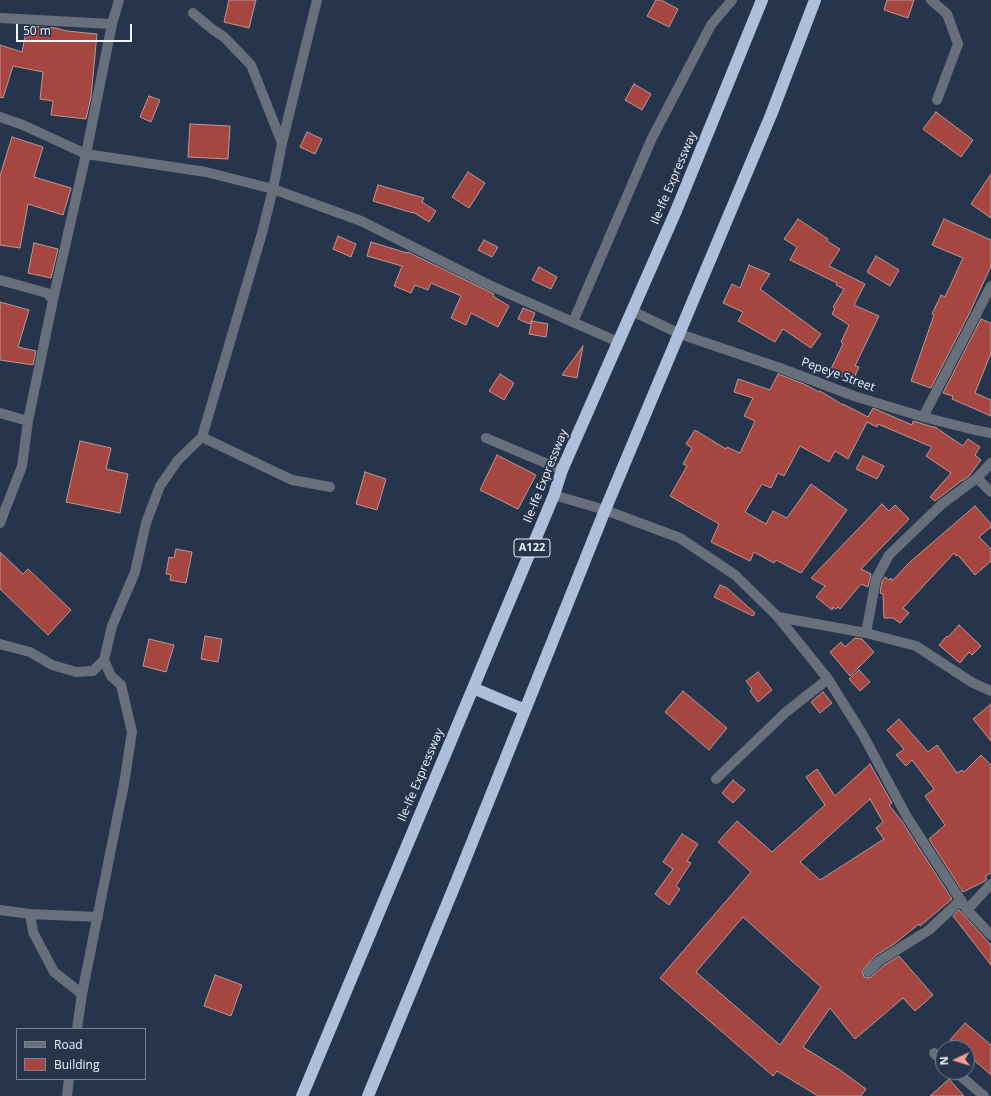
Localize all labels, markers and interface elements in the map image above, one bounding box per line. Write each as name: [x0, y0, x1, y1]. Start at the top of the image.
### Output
scale bar: [18, 16, 134, 42]
text: 50 m: [23, 22, 51, 39]
street label: Ile-Ife Expressway: [648, 129, 700, 227]
street label: Pepeye Street: [799, 355, 877, 395]
street label: Ile-Ife Expressway: [521, 427, 571, 525]
road number: A122: [514, 539, 550, 557]
street label: Ile-Ife Expressway: [395, 726, 447, 824]
legend: [16, 1028, 146, 1080]
text: Road: [54, 1036, 83, 1053]
north arrow: [935, 1040, 975, 1080]
text: Building: [54, 1056, 99, 1073]
text: N: [936, 1056, 951, 1066]

